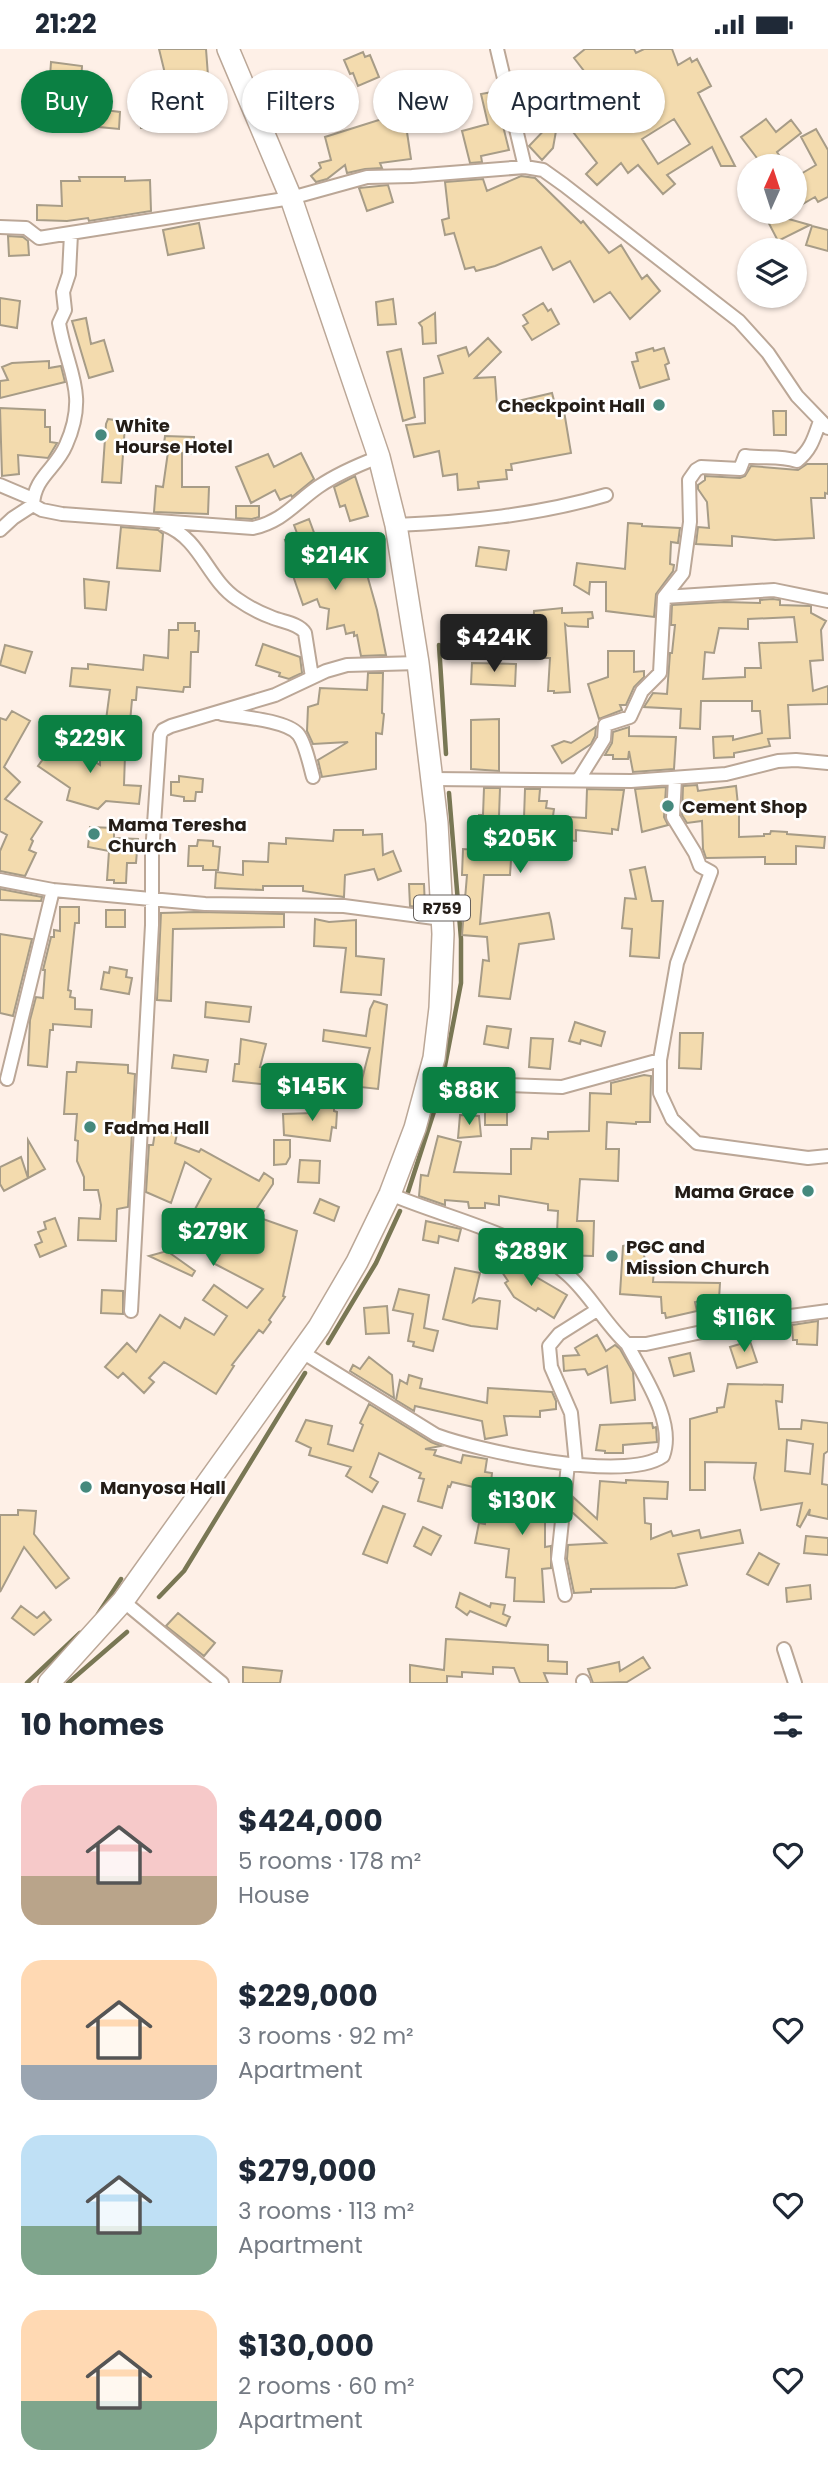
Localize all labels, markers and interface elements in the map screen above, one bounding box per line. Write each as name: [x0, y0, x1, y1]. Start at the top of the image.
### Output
text: 21:22: [35, 6, 97, 42]
chip: Buy: [21, 70, 113, 133]
chip: Rent: [127, 70, 228, 133]
chip: Filters: [242, 70, 359, 133]
chip: New: [373, 70, 473, 133]
chip: Apartment: [487, 70, 665, 133]
north arrow: [737, 154, 807, 224]
map controls: [737, 154, 807, 308]
button: layers: [737, 238, 807, 308]
place label: Checkpoint Hall: [498, 393, 645, 418]
marker: Checkpoint Hall: [651, 397, 667, 413]
place label: White Hourse Hotel: [115, 413, 233, 459]
marker: White Hourse Hotel: [93, 427, 109, 443]
pin: $214K: [286, 533, 384, 592]
text: $214K: [301, 539, 369, 571]
pin: $424K: [445, 615, 543, 674]
text: $424K: [456, 621, 532, 653]
pin: $229K: [41, 715, 139, 775]
text: $229K: [54, 722, 126, 754]
place label: Cement Shop: [682, 794, 807, 819]
marker: Cement Shop: [660, 798, 676, 814]
place label: Mama Teresha Church: [108, 812, 247, 858]
pin: $205K: [471, 815, 569, 875]
text: $205K: [483, 822, 557, 854]
marker: Mama Teresha Church: [86, 826, 102, 842]
road number: R759: [414, 895, 470, 921]
pin: $145K: [263, 1063, 361, 1123]
pin: $88K: [428, 1067, 510, 1127]
text: $145K: [277, 1070, 347, 1102]
text: $88K: [439, 1074, 499, 1106]
place label: Fadma Hall: [104, 1115, 209, 1140]
marker: Fadma Hall: [82, 1119, 98, 1135]
place label: Mama Grace: [675, 1179, 794, 1204]
marker: Mama Grace: [800, 1183, 816, 1199]
pin: $279K: [164, 1209, 262, 1268]
text: $279K: [178, 1215, 248, 1247]
pin: $289K: [482, 1229, 580, 1288]
place label: PGC and Mission Church: [626, 1234, 769, 1280]
text: $289K: [494, 1235, 568, 1267]
marker: PGC and Mission Church: [604, 1248, 620, 1264]
pin: $116K: [695, 1295, 793, 1354]
text: $116K: [712, 1301, 776, 1333]
place label: Manyosa Hall: [100, 1475, 226, 1500]
pin: $130K: [473, 1477, 571, 1537]
marker: Manyosa Hall: [78, 1479, 94, 1495]
text: $130K: [488, 1484, 556, 1516]
text: 10 homes: [21, 1703, 165, 1746]
icon: filters: [769, 1706, 807, 1744]
text: $424,000: [238, 1799, 383, 1842]
icon: home: [77, 1813, 161, 1897]
icon: heart: [769, 1836, 807, 1874]
text: 5 rooms · 178 m²: [238, 1845, 421, 1877]
text: House: [238, 1879, 310, 1911]
text: $229,000: [238, 1974, 378, 2017]
icon: home: [77, 1988, 161, 2072]
icon: heart: [769, 2011, 807, 2049]
text: 3 rooms · 92 m²: [238, 2020, 414, 2052]
text: Apartment: [238, 2054, 363, 2086]
text: $279,000: [238, 2149, 377, 2192]
icon: home: [77, 2163, 161, 2247]
icon: heart: [769, 2186, 807, 2224]
text: 3 rooms · 113 m²: [238, 2195, 414, 2227]
text: Apartment: [238, 2229, 363, 2261]
text: $130,000: [238, 2324, 374, 2367]
icon: home: [77, 2338, 161, 2422]
icon: heart: [769, 2361, 807, 2399]
text: 2 rooms · 60 m²: [238, 2370, 415, 2402]
text: Apartment: [238, 2404, 363, 2436]

